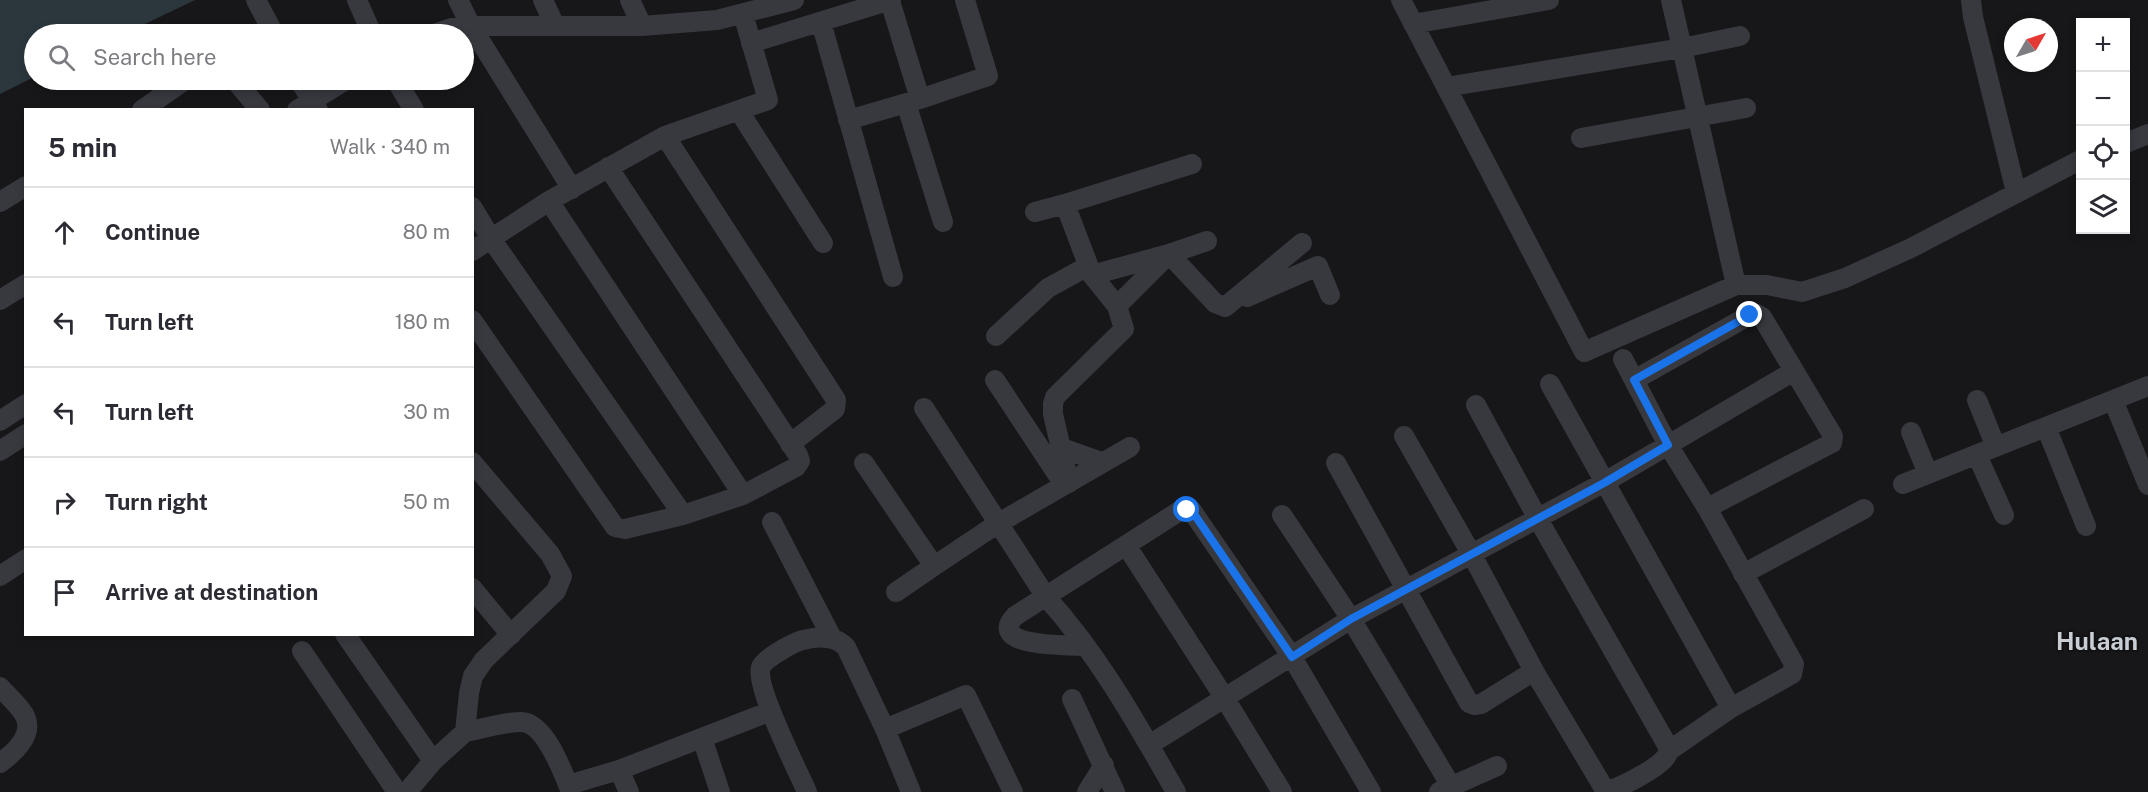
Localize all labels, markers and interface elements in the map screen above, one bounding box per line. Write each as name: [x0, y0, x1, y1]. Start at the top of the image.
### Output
north arrow: [2004, 18, 2058, 72]
map controls: [2076, 18, 2130, 234]
button: +: [2076, 18, 2130, 72]
search box: [24, 24, 474, 90]
icon: search: [45, 41, 78, 74]
text: Search here: [93, 44, 217, 70]
button: −: [2076, 72, 2130, 126]
button: locate: [2076, 126, 2130, 180]
text: 5 min: [48, 132, 117, 163]
text: Walk · 340 m: [330, 135, 450, 159]
button: layers: [2076, 180, 2130, 234]
icon: ahead: [48, 216, 81, 249]
text: Continue: [105, 219, 200, 245]
text: 80 m: [403, 220, 450, 244]
route end: [1736, 301, 1762, 327]
icon: left: [48, 306, 81, 339]
text: Turn left: [105, 309, 194, 335]
text: 180 m: [395, 310, 450, 334]
icon: left: [48, 396, 81, 429]
text: Turn left: [105, 399, 194, 425]
text: 30 m: [403, 400, 450, 424]
icon: right: [48, 486, 81, 519]
text: Turn right: [105, 489, 208, 515]
text: 50 m: [403, 490, 450, 514]
route start: [1173, 496, 1199, 522]
icon: arrive: [48, 576, 81, 609]
text: Arrive at destination: [105, 579, 318, 605]
district label: Hulaan: [2056, 627, 2138, 655]

